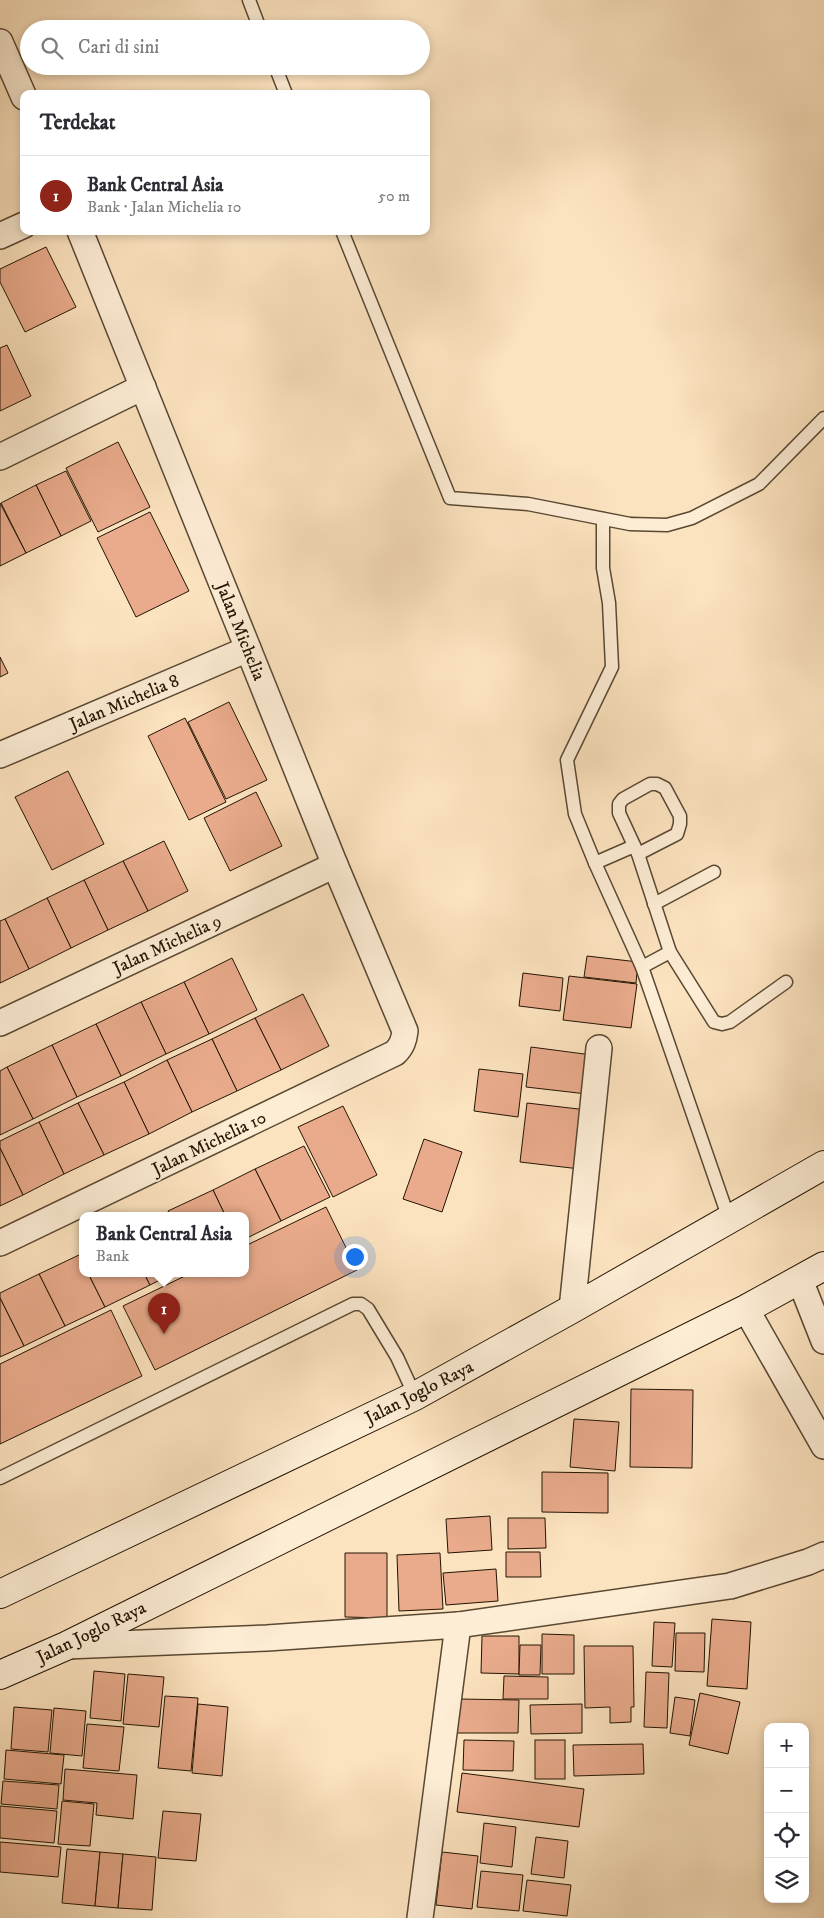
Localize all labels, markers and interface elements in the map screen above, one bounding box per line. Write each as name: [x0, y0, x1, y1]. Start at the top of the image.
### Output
search box: [20, 20, 430, 75]
icon: search: [38, 34, 66, 62]
text: Cari di sini: [78, 36, 159, 59]
text: Terdekat: [40, 110, 115, 136]
text: Bank Central Asia: [87, 174, 223, 197]
text: 1: [53, 186, 59, 206]
text: 50 m: [378, 186, 410, 206]
text: Bank · Jalan Michelia 10: [87, 197, 241, 217]
street label: Jalan Michelia: [210, 577, 270, 684]
street label: Jalan Michelia 8: [64, 670, 183, 737]
street label: Jalan Michelia 9: [108, 910, 225, 980]
street label: Jalan Michelia 10: [147, 1107, 270, 1182]
popup: [79, 1212, 249, 1277]
text: Bank Central Asia: [96, 1223, 232, 1246]
your location: [342, 1244, 368, 1270]
text: Bank: [96, 1246, 129, 1266]
pin: 1: [148, 1293, 180, 1334]
street label: Jalan Joglo Raya: [360, 1356, 478, 1431]
street label: Jalan Joglo Raya: [31, 1597, 150, 1670]
map controls: [764, 1723, 809, 1903]
button: +: [764, 1723, 809, 1768]
button: −: [764, 1768, 809, 1813]
button: locate: [764, 1813, 809, 1858]
button: layers: [764, 1858, 809, 1903]

